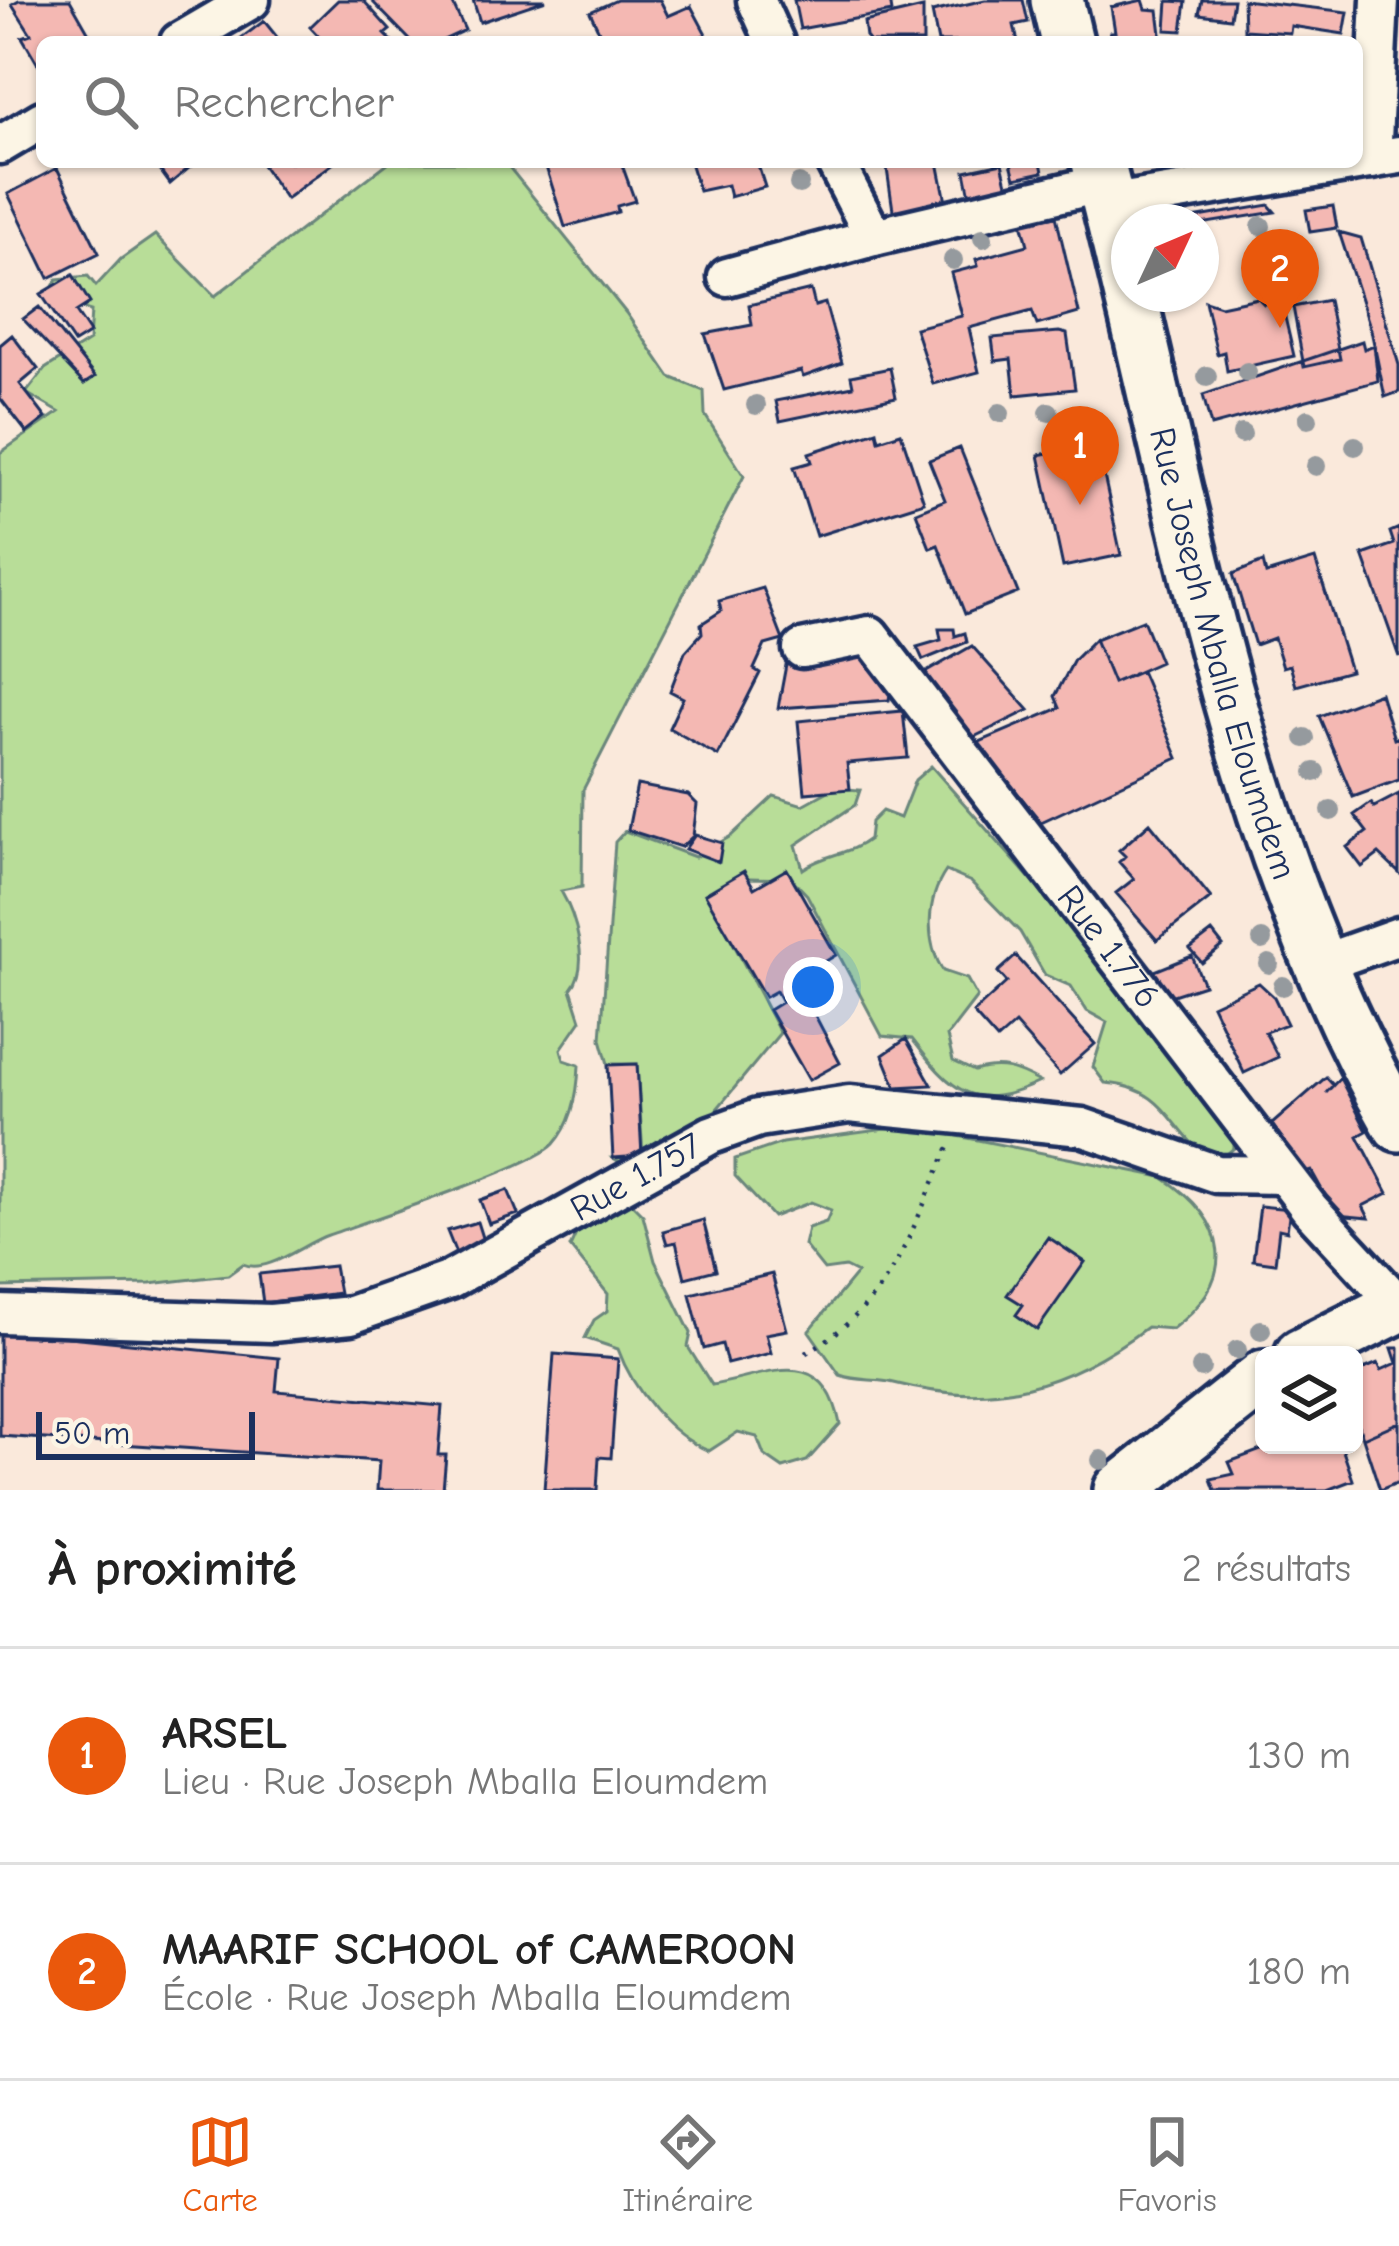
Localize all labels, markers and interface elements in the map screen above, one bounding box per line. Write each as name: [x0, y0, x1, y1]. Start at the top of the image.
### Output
search box: [36, 36, 1363, 168]
icon: search: [78, 69, 144, 135]
text: Rechercher: [174, 76, 394, 128]
north arrow: [1111, 204, 1219, 312]
pin: 2: [1241, 229, 1319, 328]
pin: 1: [1041, 406, 1119, 505]
street label: Rue Joseph Mballa Eloumdem: [1142, 423, 1305, 885]
street label: Rue 1.776: [1049, 877, 1169, 1016]
your location: [783, 957, 843, 1017]
street label: Rue 1.757: [563, 1124, 708, 1230]
map controls: [1255, 1346, 1363, 1454]
button: layers: [1255, 1346, 1363, 1454]
scale bar: [36, 1406, 255, 1459]
text: 50 m: [54, 1414, 130, 1452]
text: À proximité: [48, 1539, 297, 1598]
text: 2 résultats: [1182, 1546, 1351, 1591]
text: ARSEL: [162, 1707, 287, 1759]
text: 1: [79, 1733, 95, 1778]
text: 130 m: [1247, 1733, 1351, 1778]
text: Lieu · Rue Joseph Mballa Eloumdem: [162, 1759, 768, 1804]
text: MAARIF SCHOOL of CAMEROON: [162, 1923, 796, 1975]
text: 2: [77, 1949, 97, 1994]
text: 180 m: [1246, 1949, 1351, 1994]
text: École · Rue Joseph Mballa Eloumdem: [162, 1975, 791, 2020]
tab: Carte: [182, 2109, 258, 2219]
tab: Itinéraire: [622, 2109, 753, 2219]
tab: Favoris: [1118, 2109, 1217, 2219]

